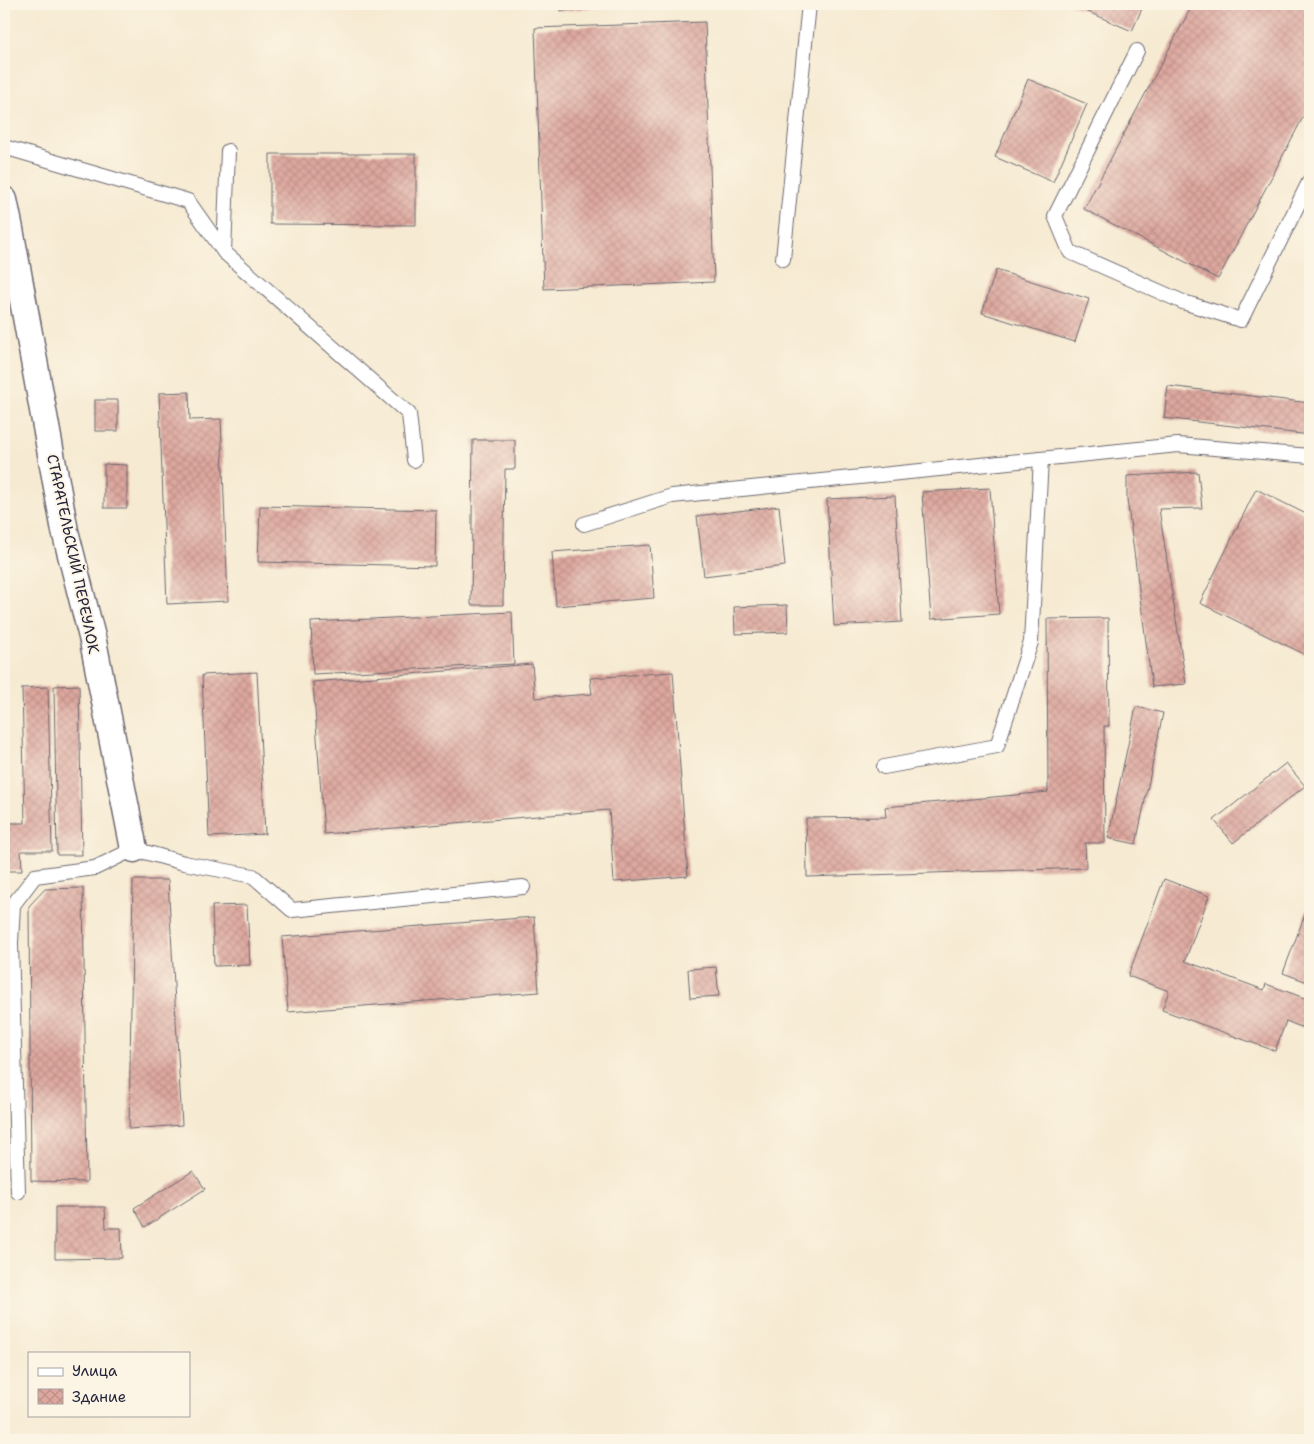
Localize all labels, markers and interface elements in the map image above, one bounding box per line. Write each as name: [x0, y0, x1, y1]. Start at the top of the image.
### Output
street label: СТАРАТЕЛЬСКИЙ ПЕРЕУЛОК: [42, 452, 105, 656]
legend: [28, 1352, 190, 1416]
text: Улица: [72, 1361, 118, 1381]
text: Здание: [72, 1387, 126, 1407]

